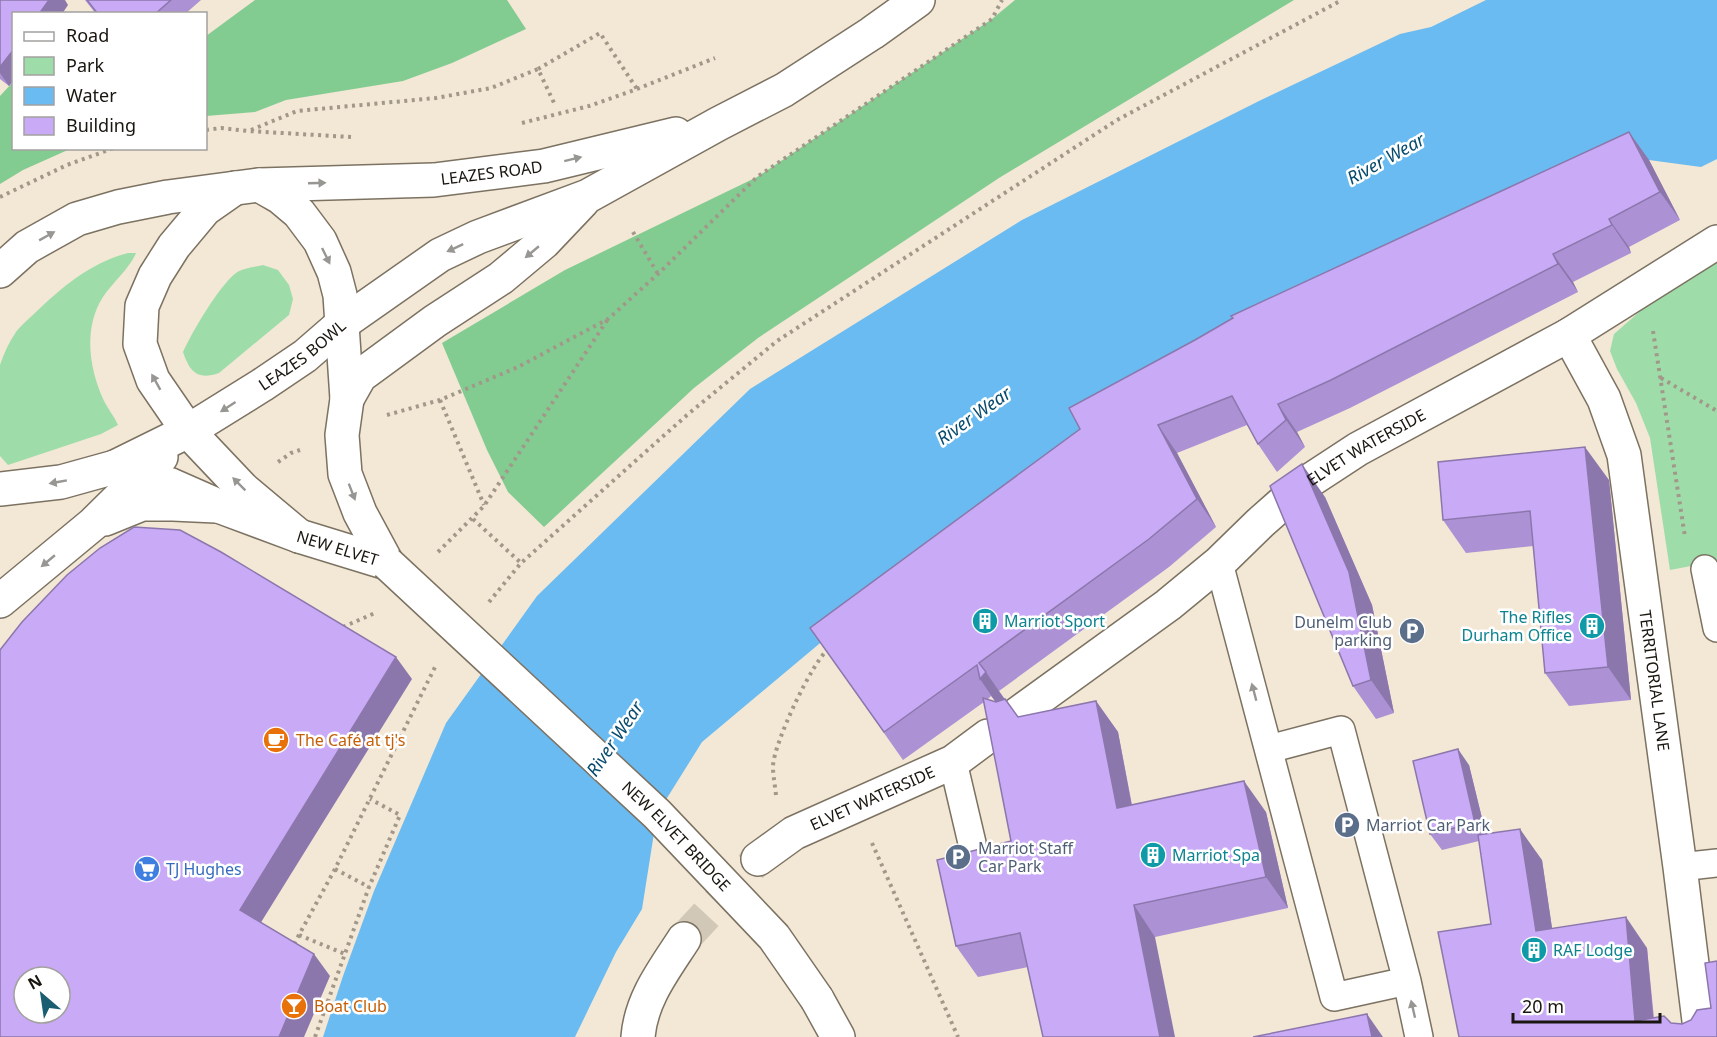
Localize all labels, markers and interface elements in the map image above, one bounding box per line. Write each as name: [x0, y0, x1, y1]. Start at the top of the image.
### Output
legend: [12, 12, 207, 150]
text: Road: [66, 23, 109, 47]
text: Park: [66, 53, 104, 77]
text: Water: [66, 83, 117, 107]
text: Building: [66, 113, 136, 137]
water label: River Wear: [1342, 126, 1430, 189]
one-way arrow: [564, 154, 583, 164]
street label: LEAZES ROAD: [439, 155, 544, 190]
one-way arrow: [308, 179, 327, 188]
one-way arrow: [39, 231, 56, 241]
one-way arrow: [447, 243, 464, 252]
one-way arrow: [525, 245, 540, 258]
one-way arrow: [322, 247, 331, 264]
street label: LEAZES BOWL: [254, 315, 350, 395]
one-way arrow: [151, 373, 161, 390]
water label: River Wear: [931, 380, 1016, 450]
one-way arrow: [220, 401, 236, 412]
street label: ELVET WATERSIDE: [1302, 404, 1429, 491]
one-way arrow: [232, 476, 246, 491]
one-way arrow: [49, 478, 68, 487]
one-way arrow: [348, 483, 357, 501]
street label: NEW ELVET: [294, 525, 381, 571]
one-way arrow: [40, 554, 55, 566]
building icon: Marriot Sport: [970, 606, 1000, 636]
place label: The Rifles Durham Office: [1462, 606, 1572, 646]
street label: TERRITORIAL LANE: [1634, 609, 1675, 752]
place label: Marriot Sport: [1004, 610, 1105, 632]
place label: Dunelm Club parking: [1294, 611, 1392, 651]
building icon: The Rifles Durham Office: [1577, 611, 1607, 641]
parking icon: Dunelm Club parking: [1397, 616, 1427, 646]
one-way arrow: [1248, 683, 1258, 702]
water label: River Wear: [580, 696, 649, 781]
cafe icon: The Café at tj's: [261, 725, 291, 755]
place label: The Café at tj's: [296, 729, 405, 751]
street label: ELVET WATERSIDE: [806, 761, 938, 836]
street label: NEW ELVET BRIDGE: [617, 776, 736, 896]
parking icon: Marriot Car Park: [1332, 810, 1362, 840]
place label: Marriot Car Park: [1366, 814, 1491, 836]
place label: Marriot Staff Car Park: [978, 837, 1074, 877]
building icon: Marriot Spa: [1138, 840, 1168, 870]
parking icon: Marriot Staff Car Park: [943, 842, 973, 872]
place label: Marriot Spa: [1172, 844, 1260, 866]
supermarket icon: TJ Hughes: [132, 854, 162, 884]
place label: TJ Hughes: [166, 858, 242, 880]
building icon: RAF Lodge: [1519, 935, 1549, 965]
place label: RAF Lodge: [1553, 939, 1632, 961]
north arrow: [12, 965, 72, 1025]
text: N: [24, 969, 46, 995]
scale bar: [1513, 986, 1660, 1024]
bar icon: Boat Club: [279, 991, 309, 1021]
text: 20 m: [1522, 994, 1564, 1018]
place label: Boat Club: [314, 995, 387, 1017]
one-way arrow: [1408, 999, 1417, 1018]

